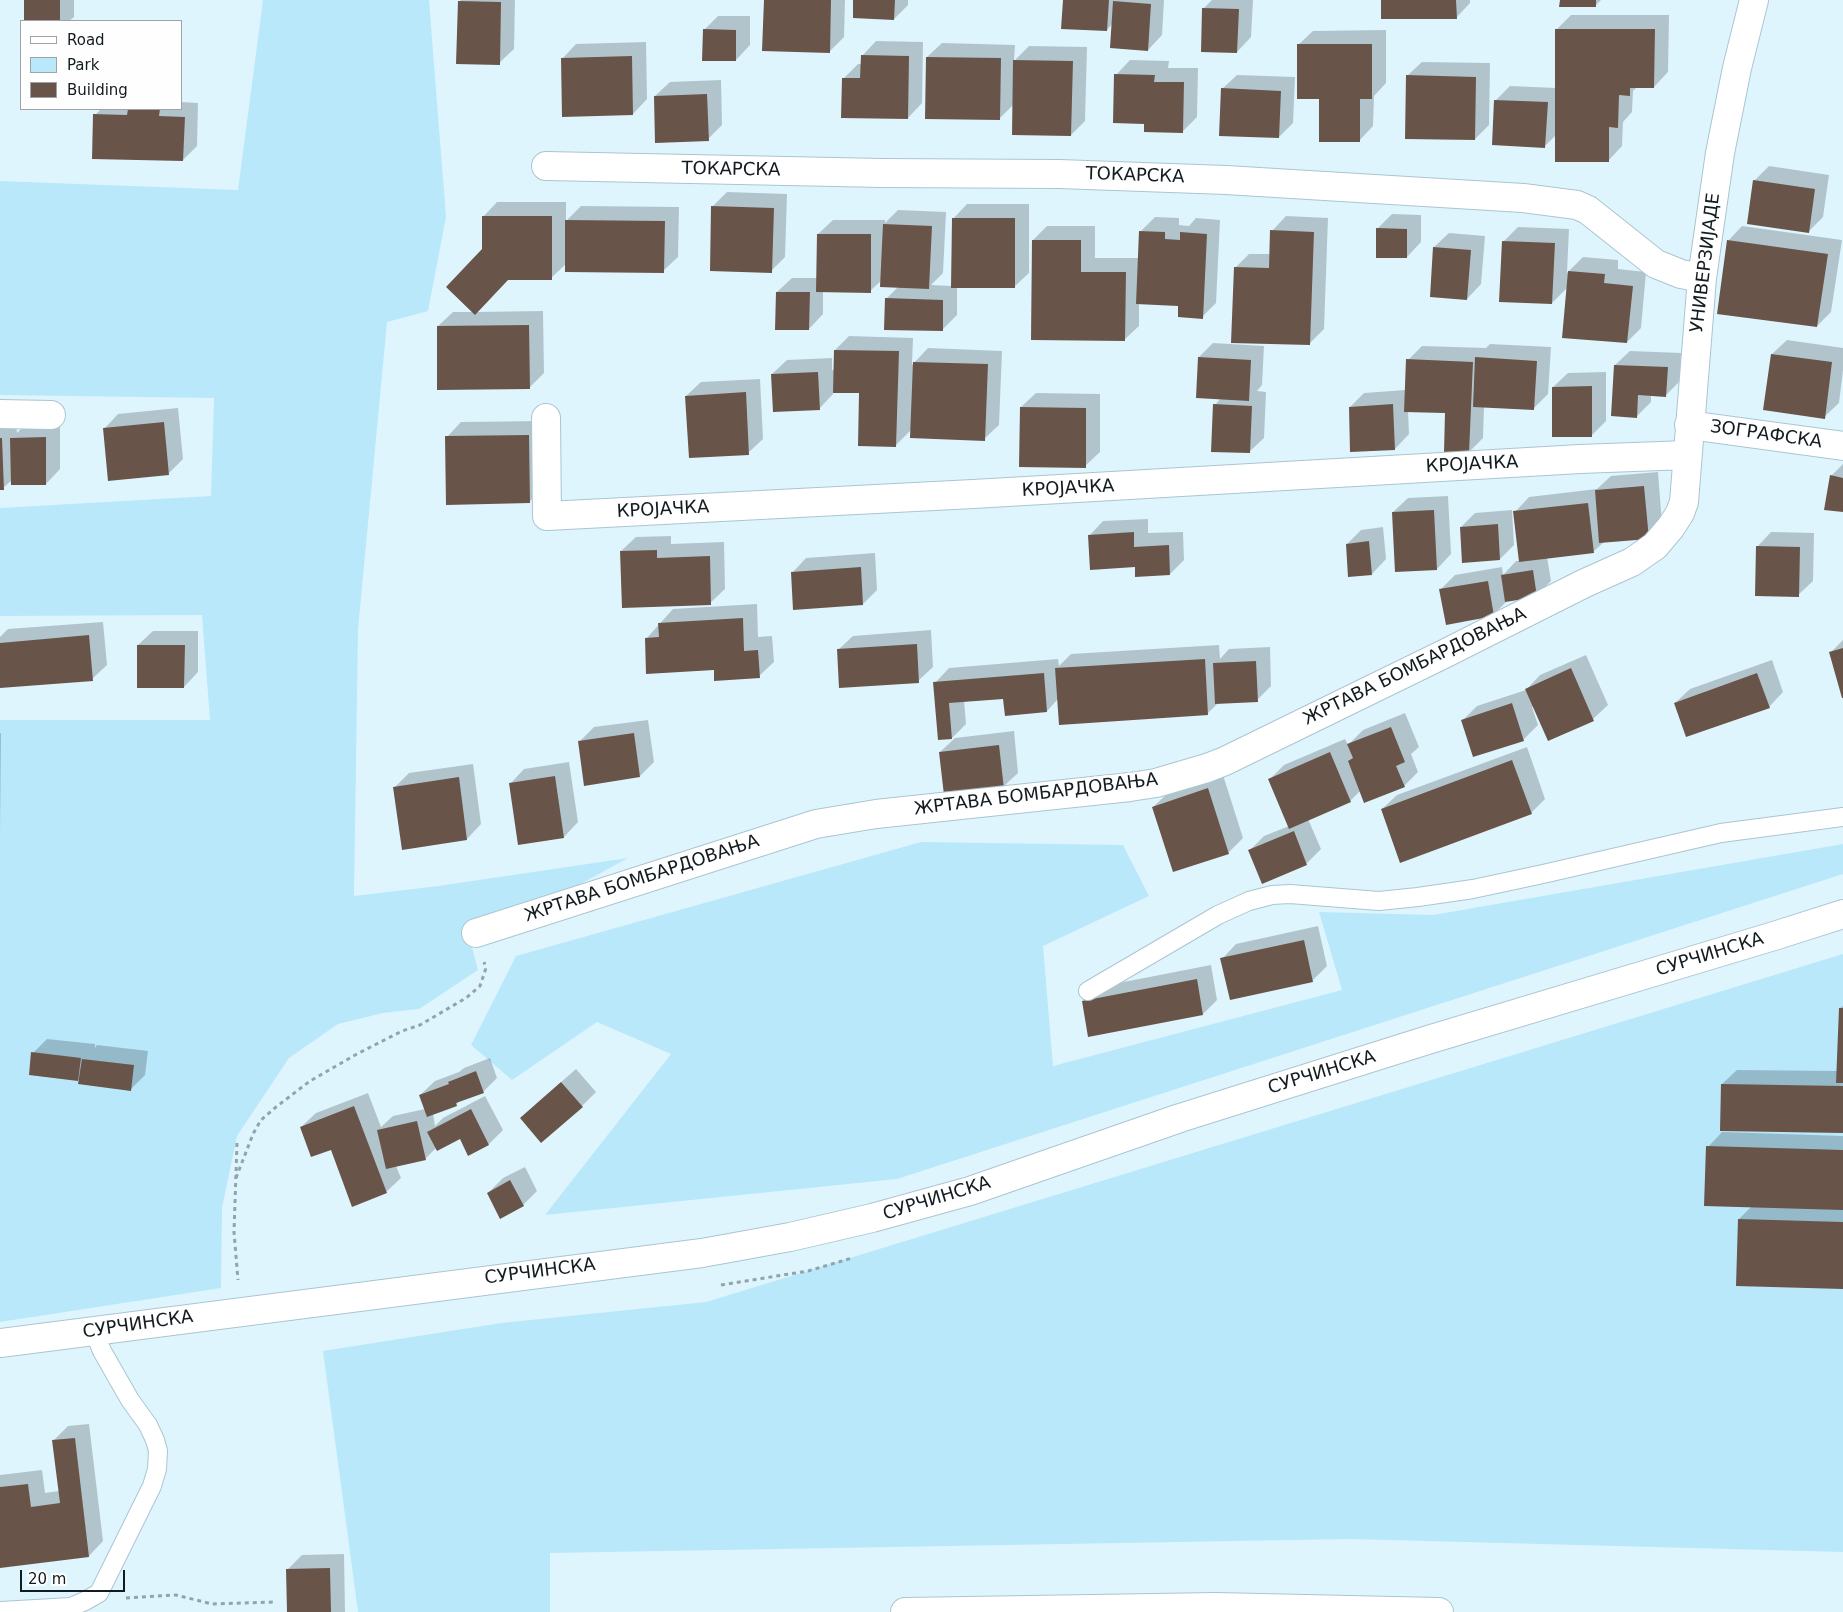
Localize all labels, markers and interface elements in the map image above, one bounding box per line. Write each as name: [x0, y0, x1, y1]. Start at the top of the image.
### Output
legend: [20, 20, 182, 110]
text: Road: [67, 31, 105, 49]
text: Park: [67, 56, 99, 74]
text: Building: [67, 81, 128, 99]
street label: ТОКАРСКА: [681, 158, 781, 182]
street label: ТОКАРСКА: [1085, 163, 1185, 189]
street label: УНИВЕРЗИЈАДЕ: [1687, 192, 1725, 334]
street label: ЗОГРАФСКА: [1709, 416, 1823, 454]
street label: КРОЈАЧКА: [1425, 452, 1519, 478]
street label: КРОЈАЧКА: [1021, 476, 1115, 502]
street label: КРОЈАЧКА: [616, 497, 710, 523]
street label: ЖРТАВА БОМБАРДОВАЊА: [1300, 603, 1530, 731]
street label: ЖРТАВА БОМБАРДОВАЊА: [913, 769, 1159, 821]
street label: ЖРТАВА БОМБАРДОВАЊА: [522, 831, 762, 927]
street label: СУРЧИНСКА: [1654, 928, 1766, 982]
street label: СУРЧИНСКА: [1266, 1046, 1378, 1100]
street label: СУРЧИНСКА: [881, 1172, 993, 1226]
street label: СУРЧИНСКА: [483, 1254, 597, 1290]
street label: СУРЧИНСКА: [81, 1307, 195, 1343]
scale bar: [22, 1560, 128, 1592]
text: 20 m: [28, 1570, 66, 1588]

